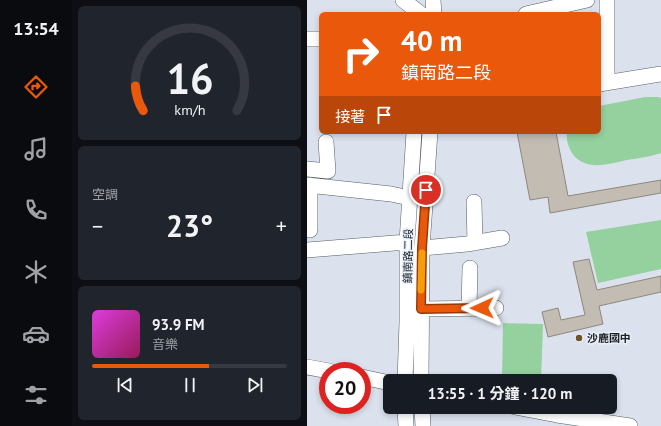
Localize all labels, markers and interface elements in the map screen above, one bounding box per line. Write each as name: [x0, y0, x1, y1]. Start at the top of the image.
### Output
text: 13:54: [13, 17, 59, 40]
text: 40 m: [401, 22, 462, 59]
icon: right: [335, 28, 387, 80]
text: 16: [166, 52, 213, 105]
text: 鎮南路二段: [401, 61, 491, 84]
icon: directions: [22, 73, 50, 101]
text: km/h: [174, 100, 205, 119]
icon: arrive: [373, 104, 395, 126]
text: 接著: [335, 107, 365, 126]
icon: music: [22, 135, 50, 163]
pin: [409, 173, 443, 207]
icon: arrive: [415, 179, 437, 201]
text: 空調: [92, 186, 118, 203]
icon: phone: [22, 196, 50, 224]
text: 23°: [166, 206, 213, 245]
text: −: [92, 212, 103, 240]
text: +: [276, 212, 287, 240]
street label: 鎮南路二段: [401, 228, 415, 284]
icon: climate: [22, 258, 50, 286]
position arrow: [461, 287, 503, 329]
text: 93.9 FM: [152, 315, 205, 334]
icon: car: [22, 320, 50, 348]
place label: 沙鹿國中: [587, 331, 631, 345]
marker: 沙鹿國中: [574, 333, 584, 343]
text: 音樂: [152, 336, 178, 353]
speed limit sign: 20: [319, 362, 371, 414]
icon: previous: [114, 374, 136, 396]
icon: pause: [179, 374, 201, 396]
icon: next: [244, 374, 266, 396]
icon: filters: [22, 381, 50, 409]
text: 13:55 · 1 分鐘 · 120 m: [428, 384, 572, 403]

